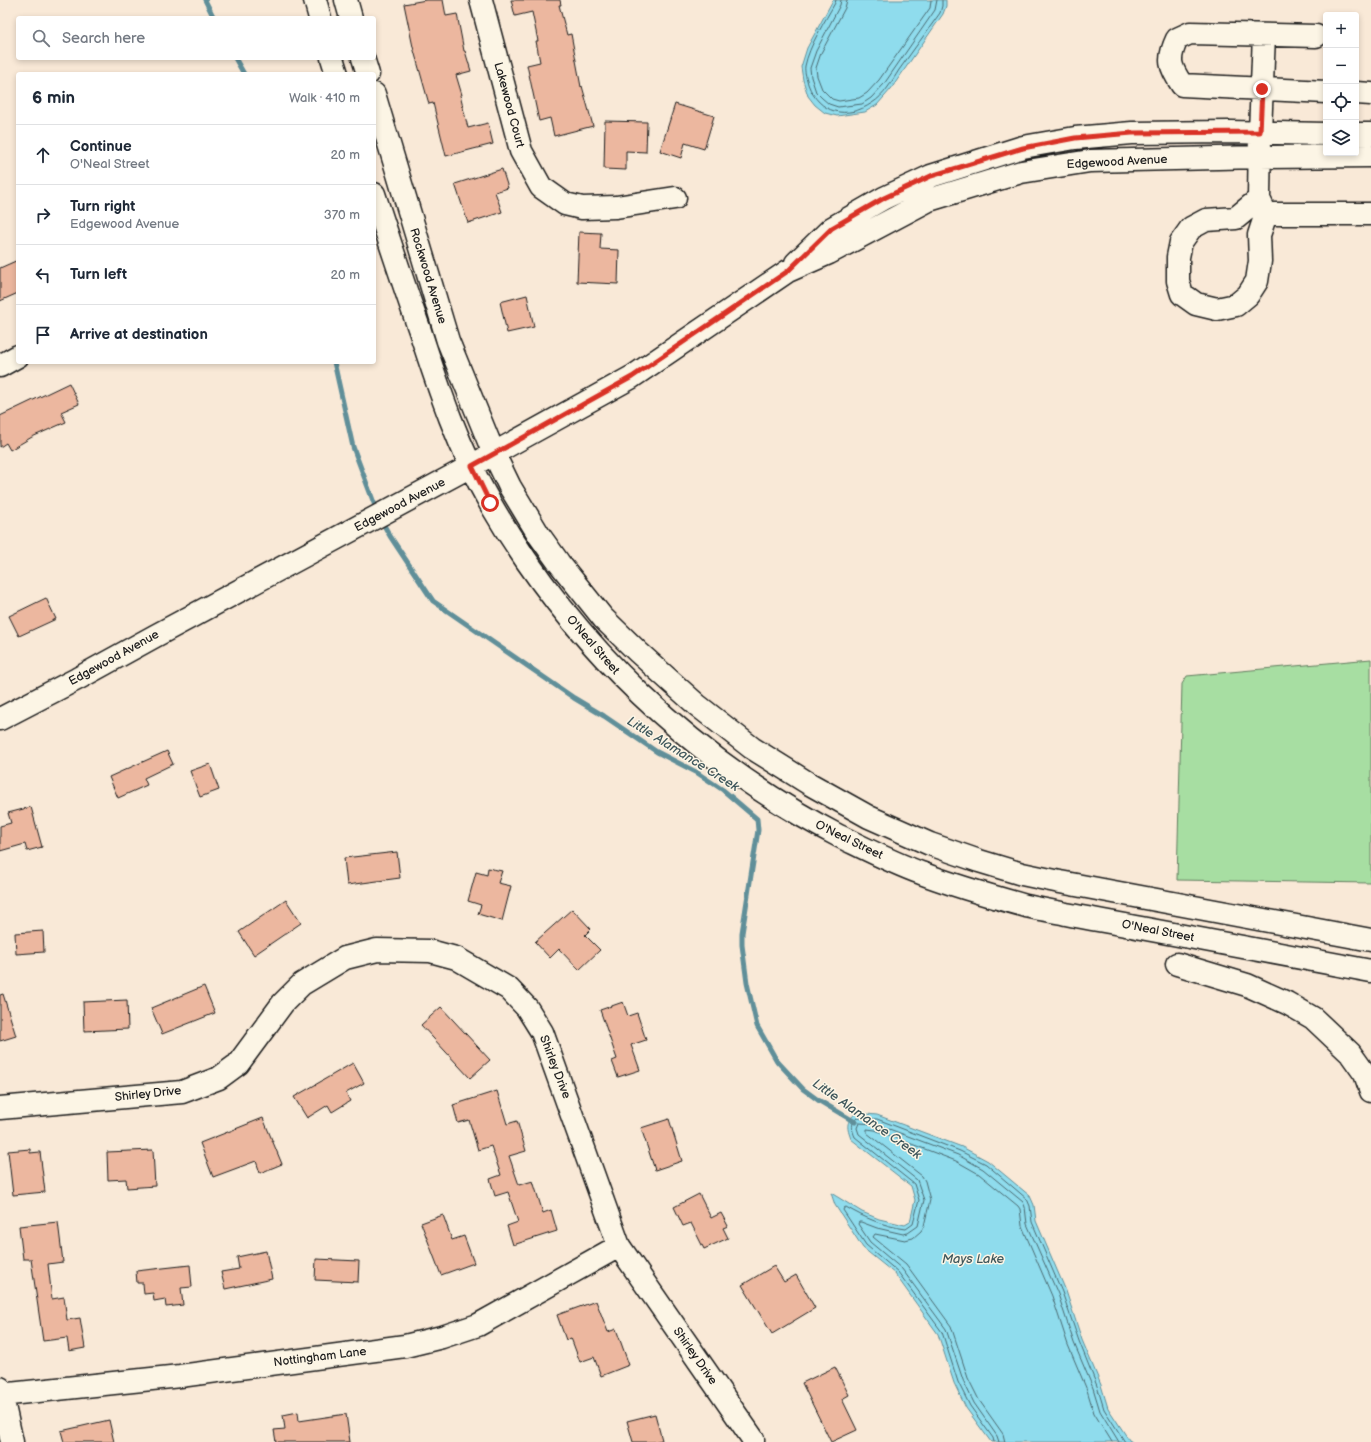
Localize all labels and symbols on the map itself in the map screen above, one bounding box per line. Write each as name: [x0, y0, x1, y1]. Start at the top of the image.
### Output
street label: Lakewood Court: [490, 61, 528, 150]
route end: [1253, 80, 1271, 98]
street label: Edgewood Avenue: [1066, 152, 1168, 172]
street label: Rockwood Avenue: [406, 226, 450, 326]
street label: Edgewood Avenue: [352, 475, 448, 535]
route start: [481, 494, 499, 512]
street label: O'Neal Street: [563, 612, 623, 678]
street label: Edgewood Avenue: [66, 627, 162, 689]
water label: Little Alamance Creek: [624, 713, 742, 795]
street label: O'Neal Street: [813, 817, 886, 863]
street label: O'Neal Street: [1121, 917, 1196, 945]
street label: Shirley Drive: [536, 1033, 574, 1101]
water label: Little Alamance Creek: [810, 1075, 925, 1163]
street label: Shirley Drive: [114, 1083, 182, 1105]
water label: Mays Lake: [942, 1251, 1005, 1267]
street label: Shirley Drive: [670, 1324, 720, 1388]
street label: Nottingham Lane: [273, 1344, 367, 1370]

